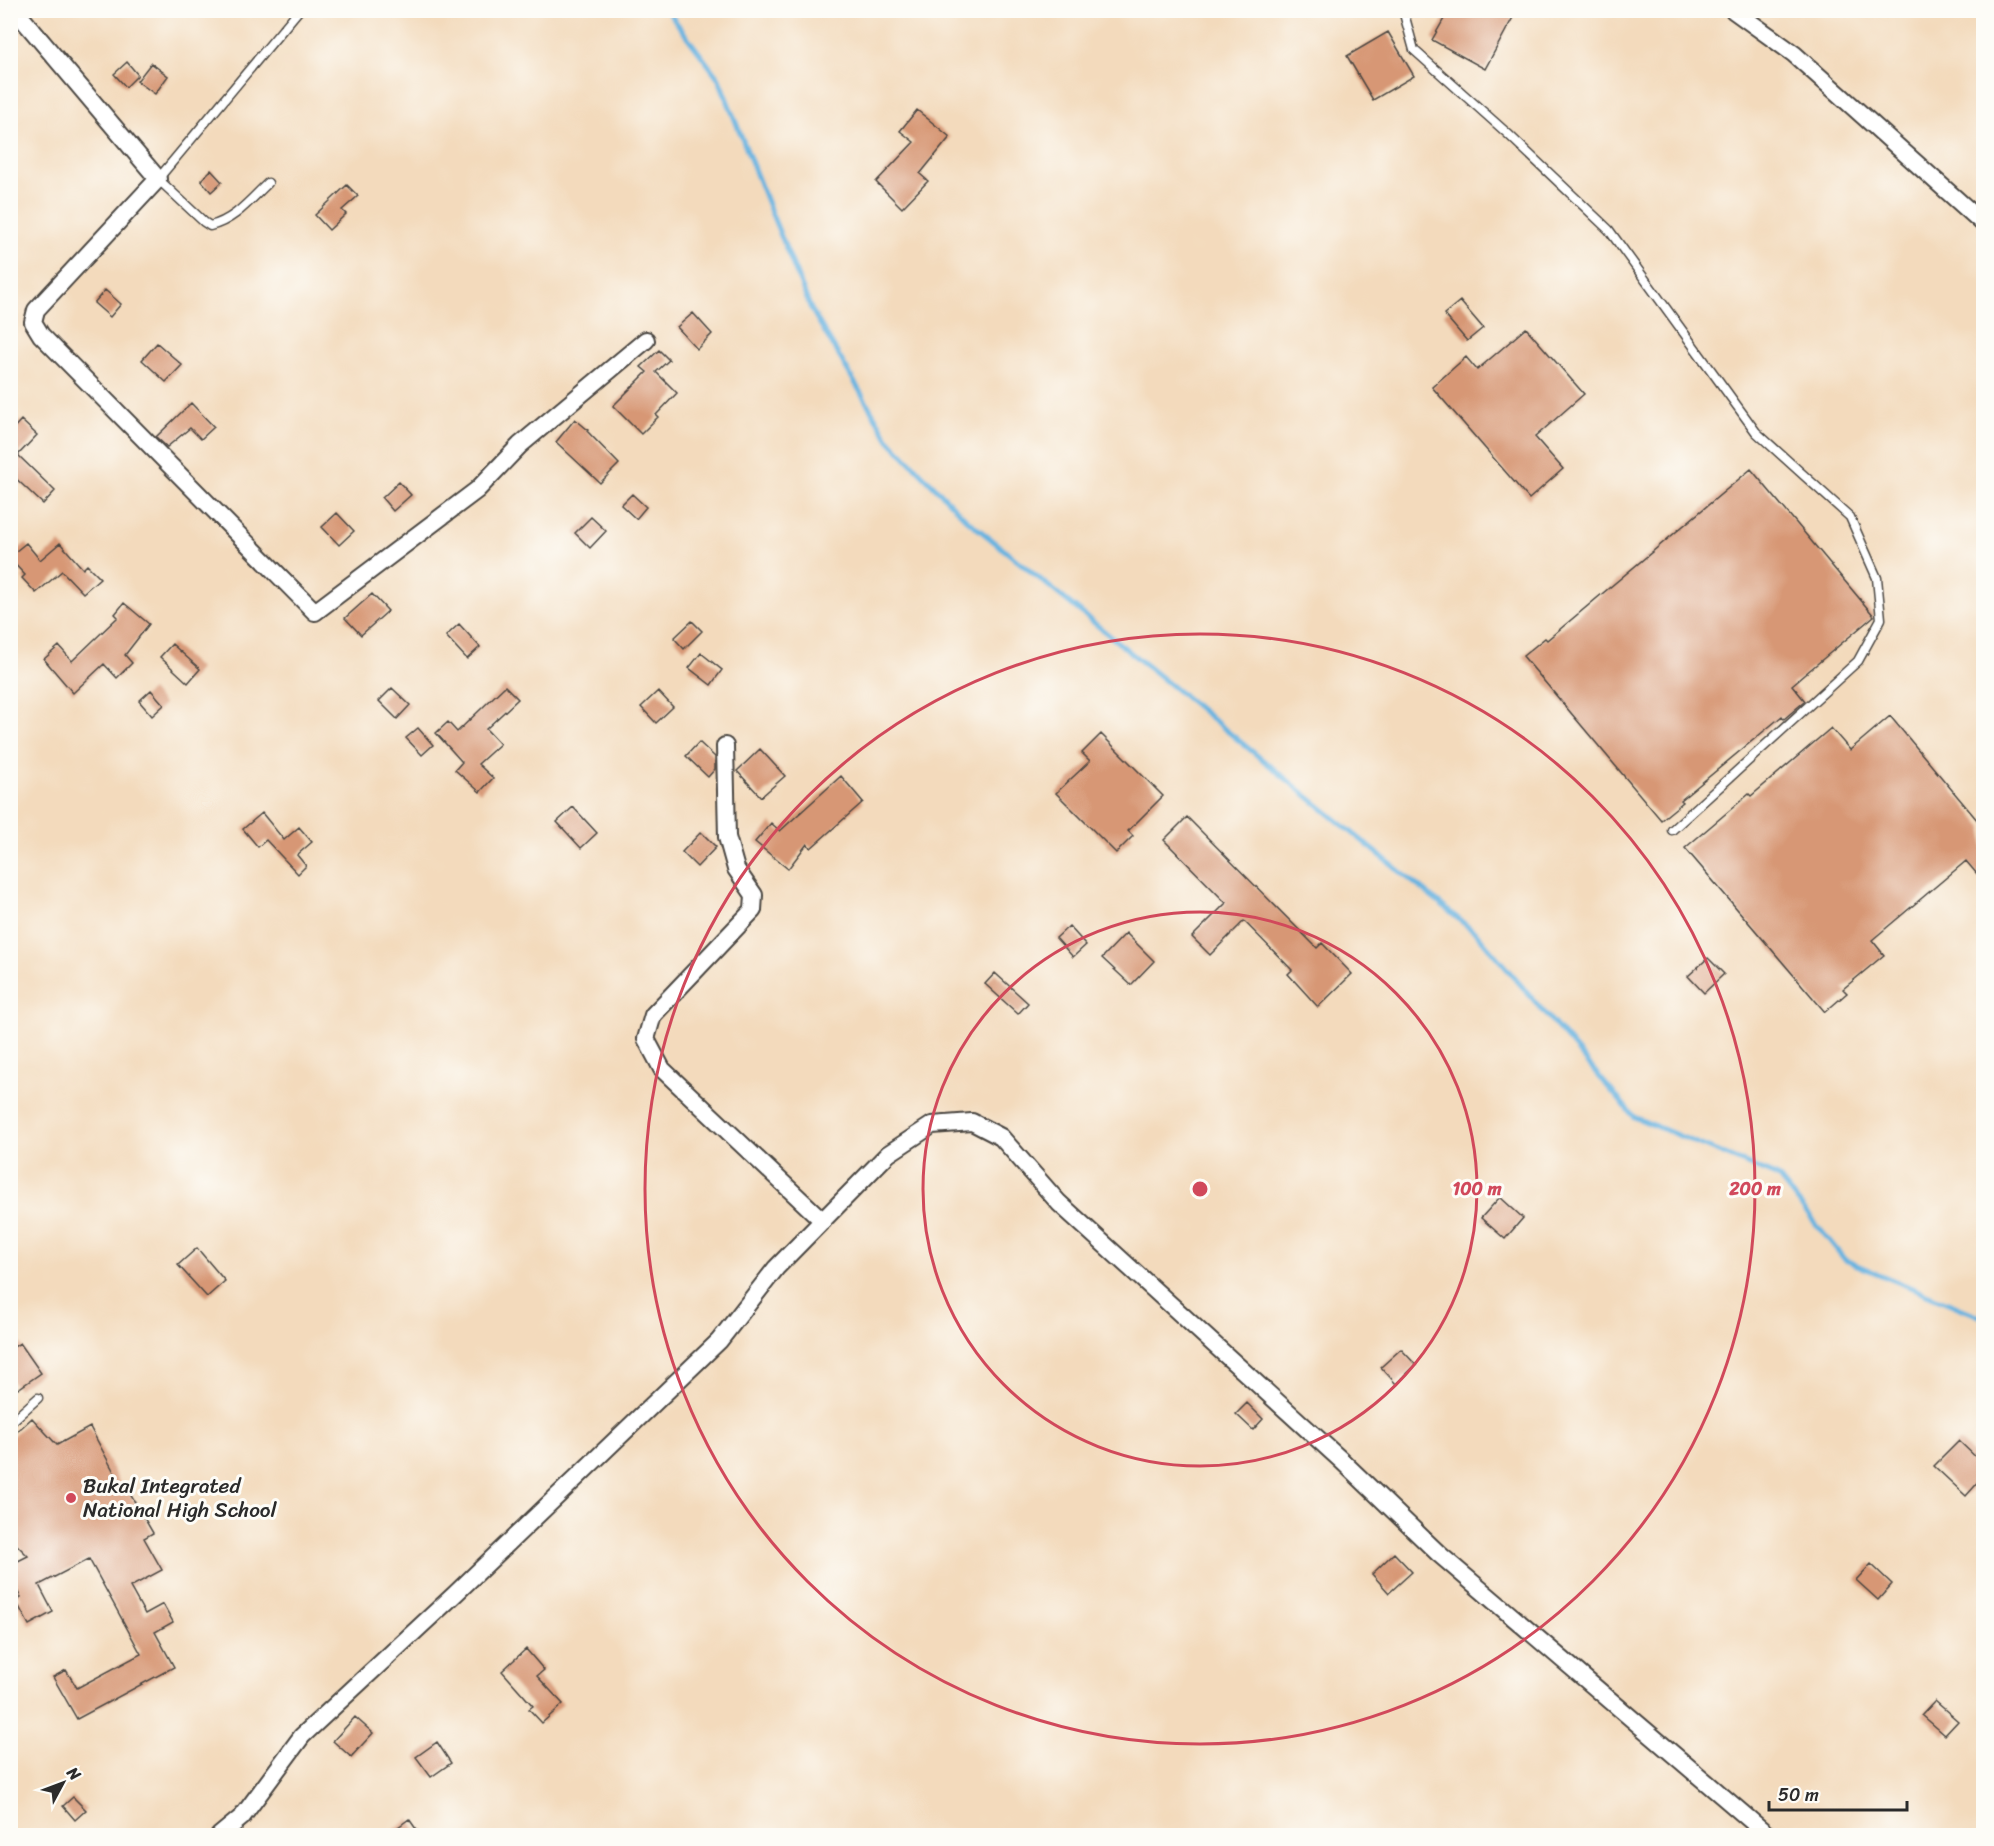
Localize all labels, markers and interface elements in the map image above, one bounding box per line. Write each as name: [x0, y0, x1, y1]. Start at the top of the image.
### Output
text: 100 m: [1453, 1173, 1502, 1205]
text: 200 m: [1728, 1173, 1781, 1205]
centre of rings: [1190, 1179, 1210, 1199]
place label: Bukal Integrated National High School: [83, 1467, 278, 1529]
marker: Bukal Integrated National High School: [64, 1491, 78, 1505]
north arrow: [33, 1753, 93, 1813]
text: N: [59, 1759, 89, 1788]
scale bar: [1769, 1774, 1907, 1812]
text: 50 m: [1778, 1779, 1819, 1811]

